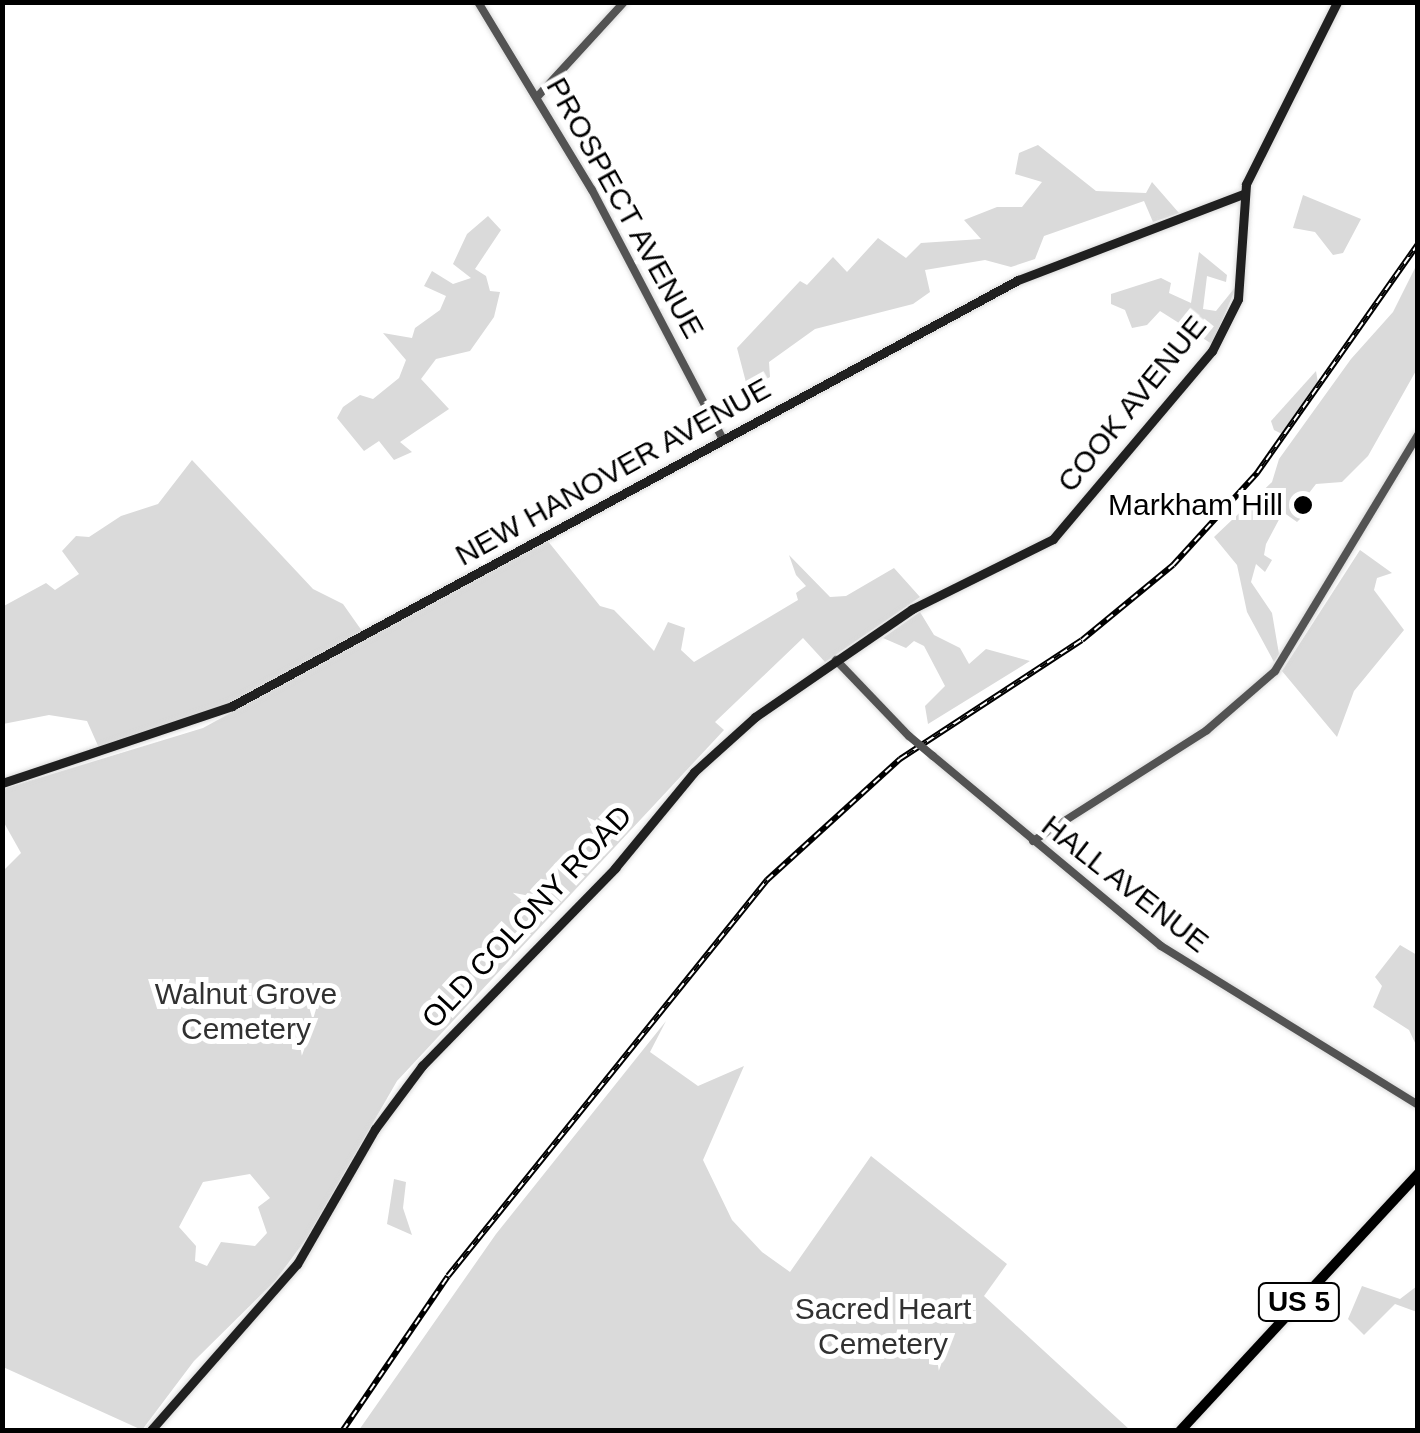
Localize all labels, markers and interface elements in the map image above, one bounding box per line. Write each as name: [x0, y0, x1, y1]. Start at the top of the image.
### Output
street label: PROSPECT AVENUE: [538, 70, 712, 346]
street label: COOK AVENUE: [1049, 308, 1215, 500]
street label: NEW HANOVER AVENUE: [449, 370, 777, 574]
place label: Markham Hill: [1108, 487, 1283, 523]
marker: Markham Hill: [1292, 494, 1314, 516]
street label: OLD COLONY ROAD: [414, 798, 640, 1036]
street label: HALL AVENUE: [1033, 807, 1217, 961]
park label: Walnut Grove Cemetery: [155, 976, 337, 1046]
road number: US 5: [1256, 1279, 1342, 1325]
park label: Sacred Heart Cemetery: [795, 1291, 971, 1362]

